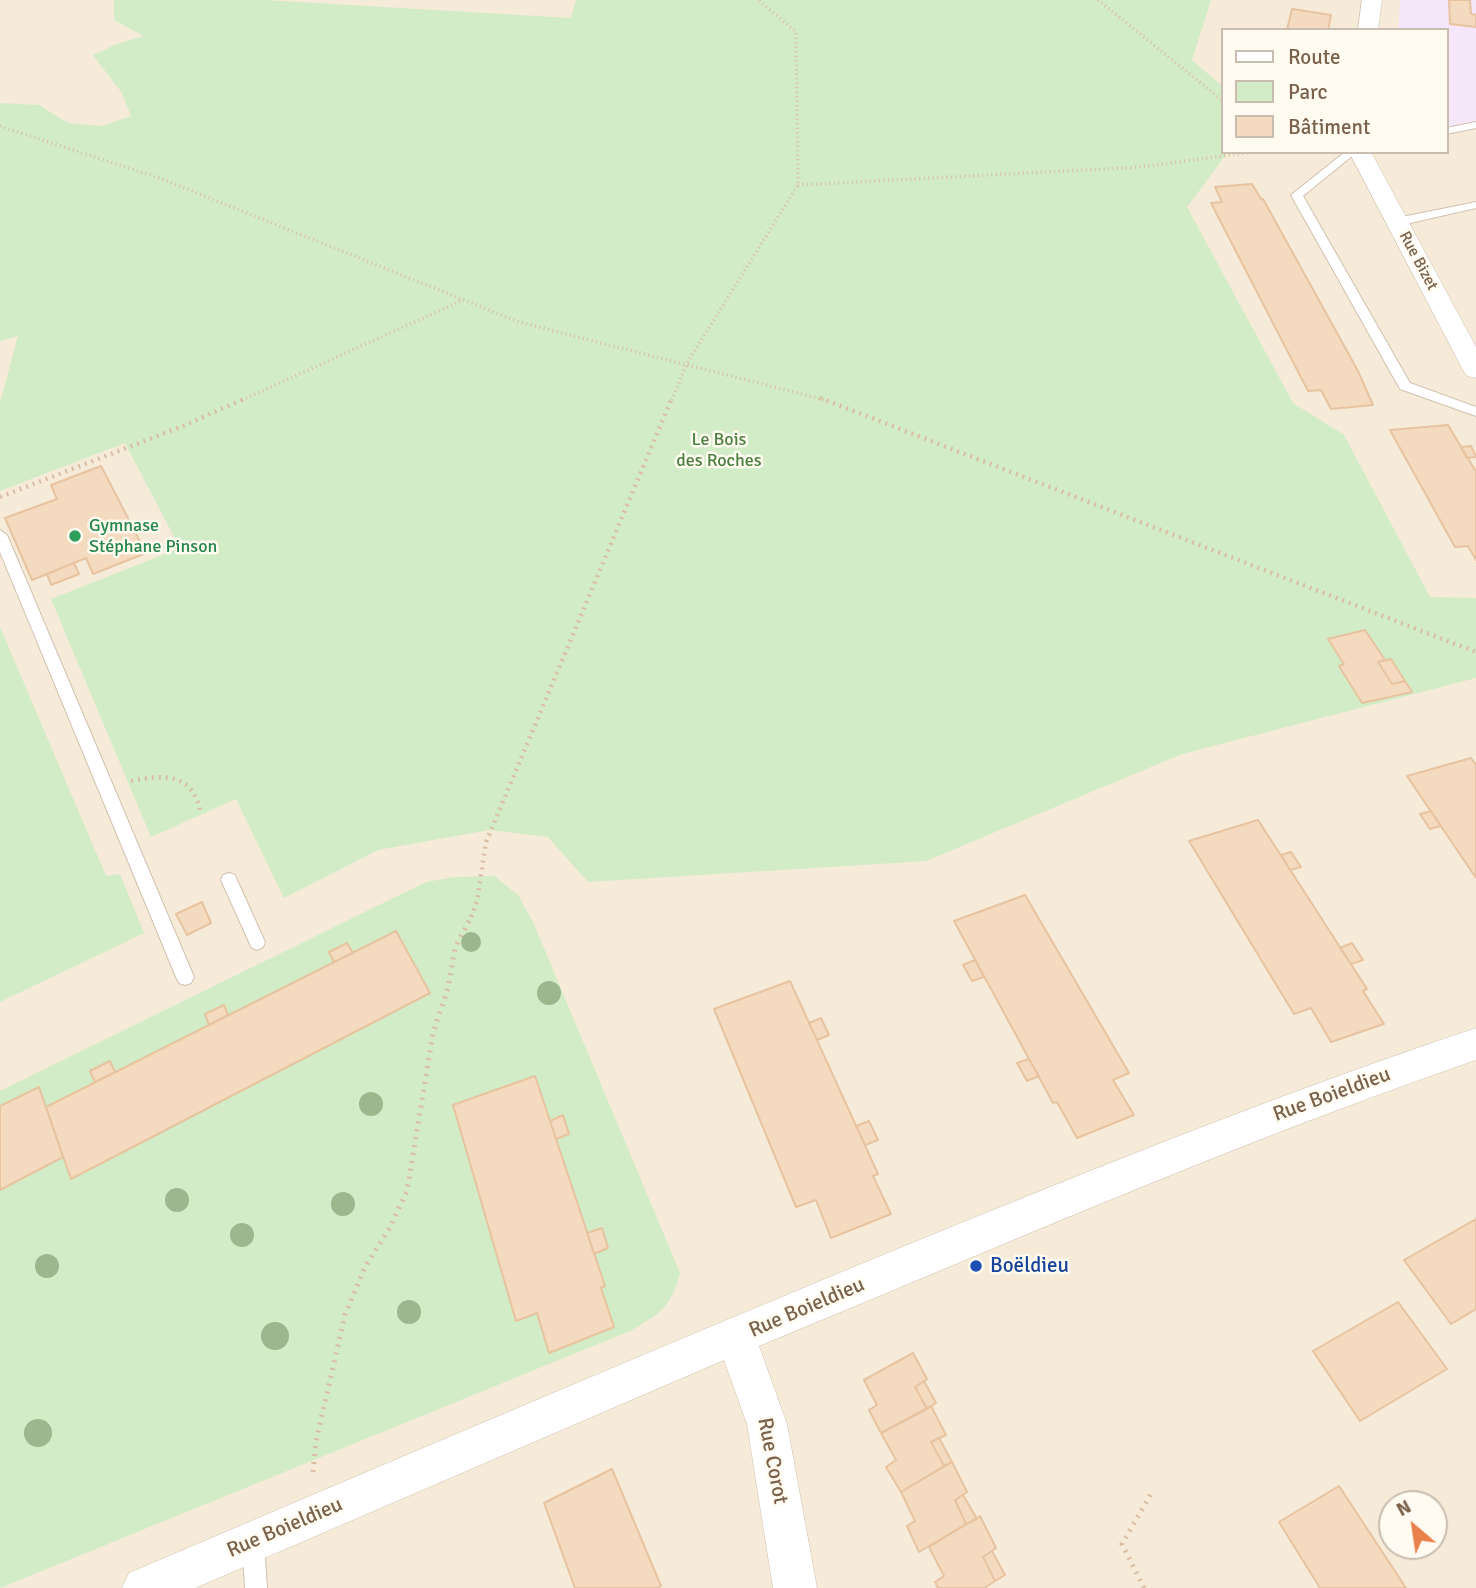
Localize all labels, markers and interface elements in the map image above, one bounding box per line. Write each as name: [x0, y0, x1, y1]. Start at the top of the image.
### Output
legend: [1220, 28, 1448, 154]
text: Route: [1288, 44, 1340, 70]
text: Parc: [1288, 79, 1327, 105]
text: Bâtiment: [1288, 114, 1370, 140]
street label: Rue Bizet: [1394, 228, 1442, 294]
park label: Le Bois des Roches: [676, 429, 762, 472]
place label: Gymnase Stéphane Pinson: [89, 515, 217, 558]
marker: Gymnase Stéphane Pinson: [67, 528, 83, 544]
street label: Rue Boieldieu: [1270, 1062, 1394, 1128]
place label: Boëldieu: [990, 1253, 1069, 1279]
marker: Boëldieu: [968, 1258, 984, 1274]
street label: Rue Boieldieu: [745, 1272, 869, 1344]
street label: Rue Corot: [751, 1416, 793, 1506]
north arrow: [1378, 1490, 1448, 1560]
street label: Rue Boieldieu: [223, 1492, 347, 1564]
text: N: [1392, 1495, 1415, 1522]

